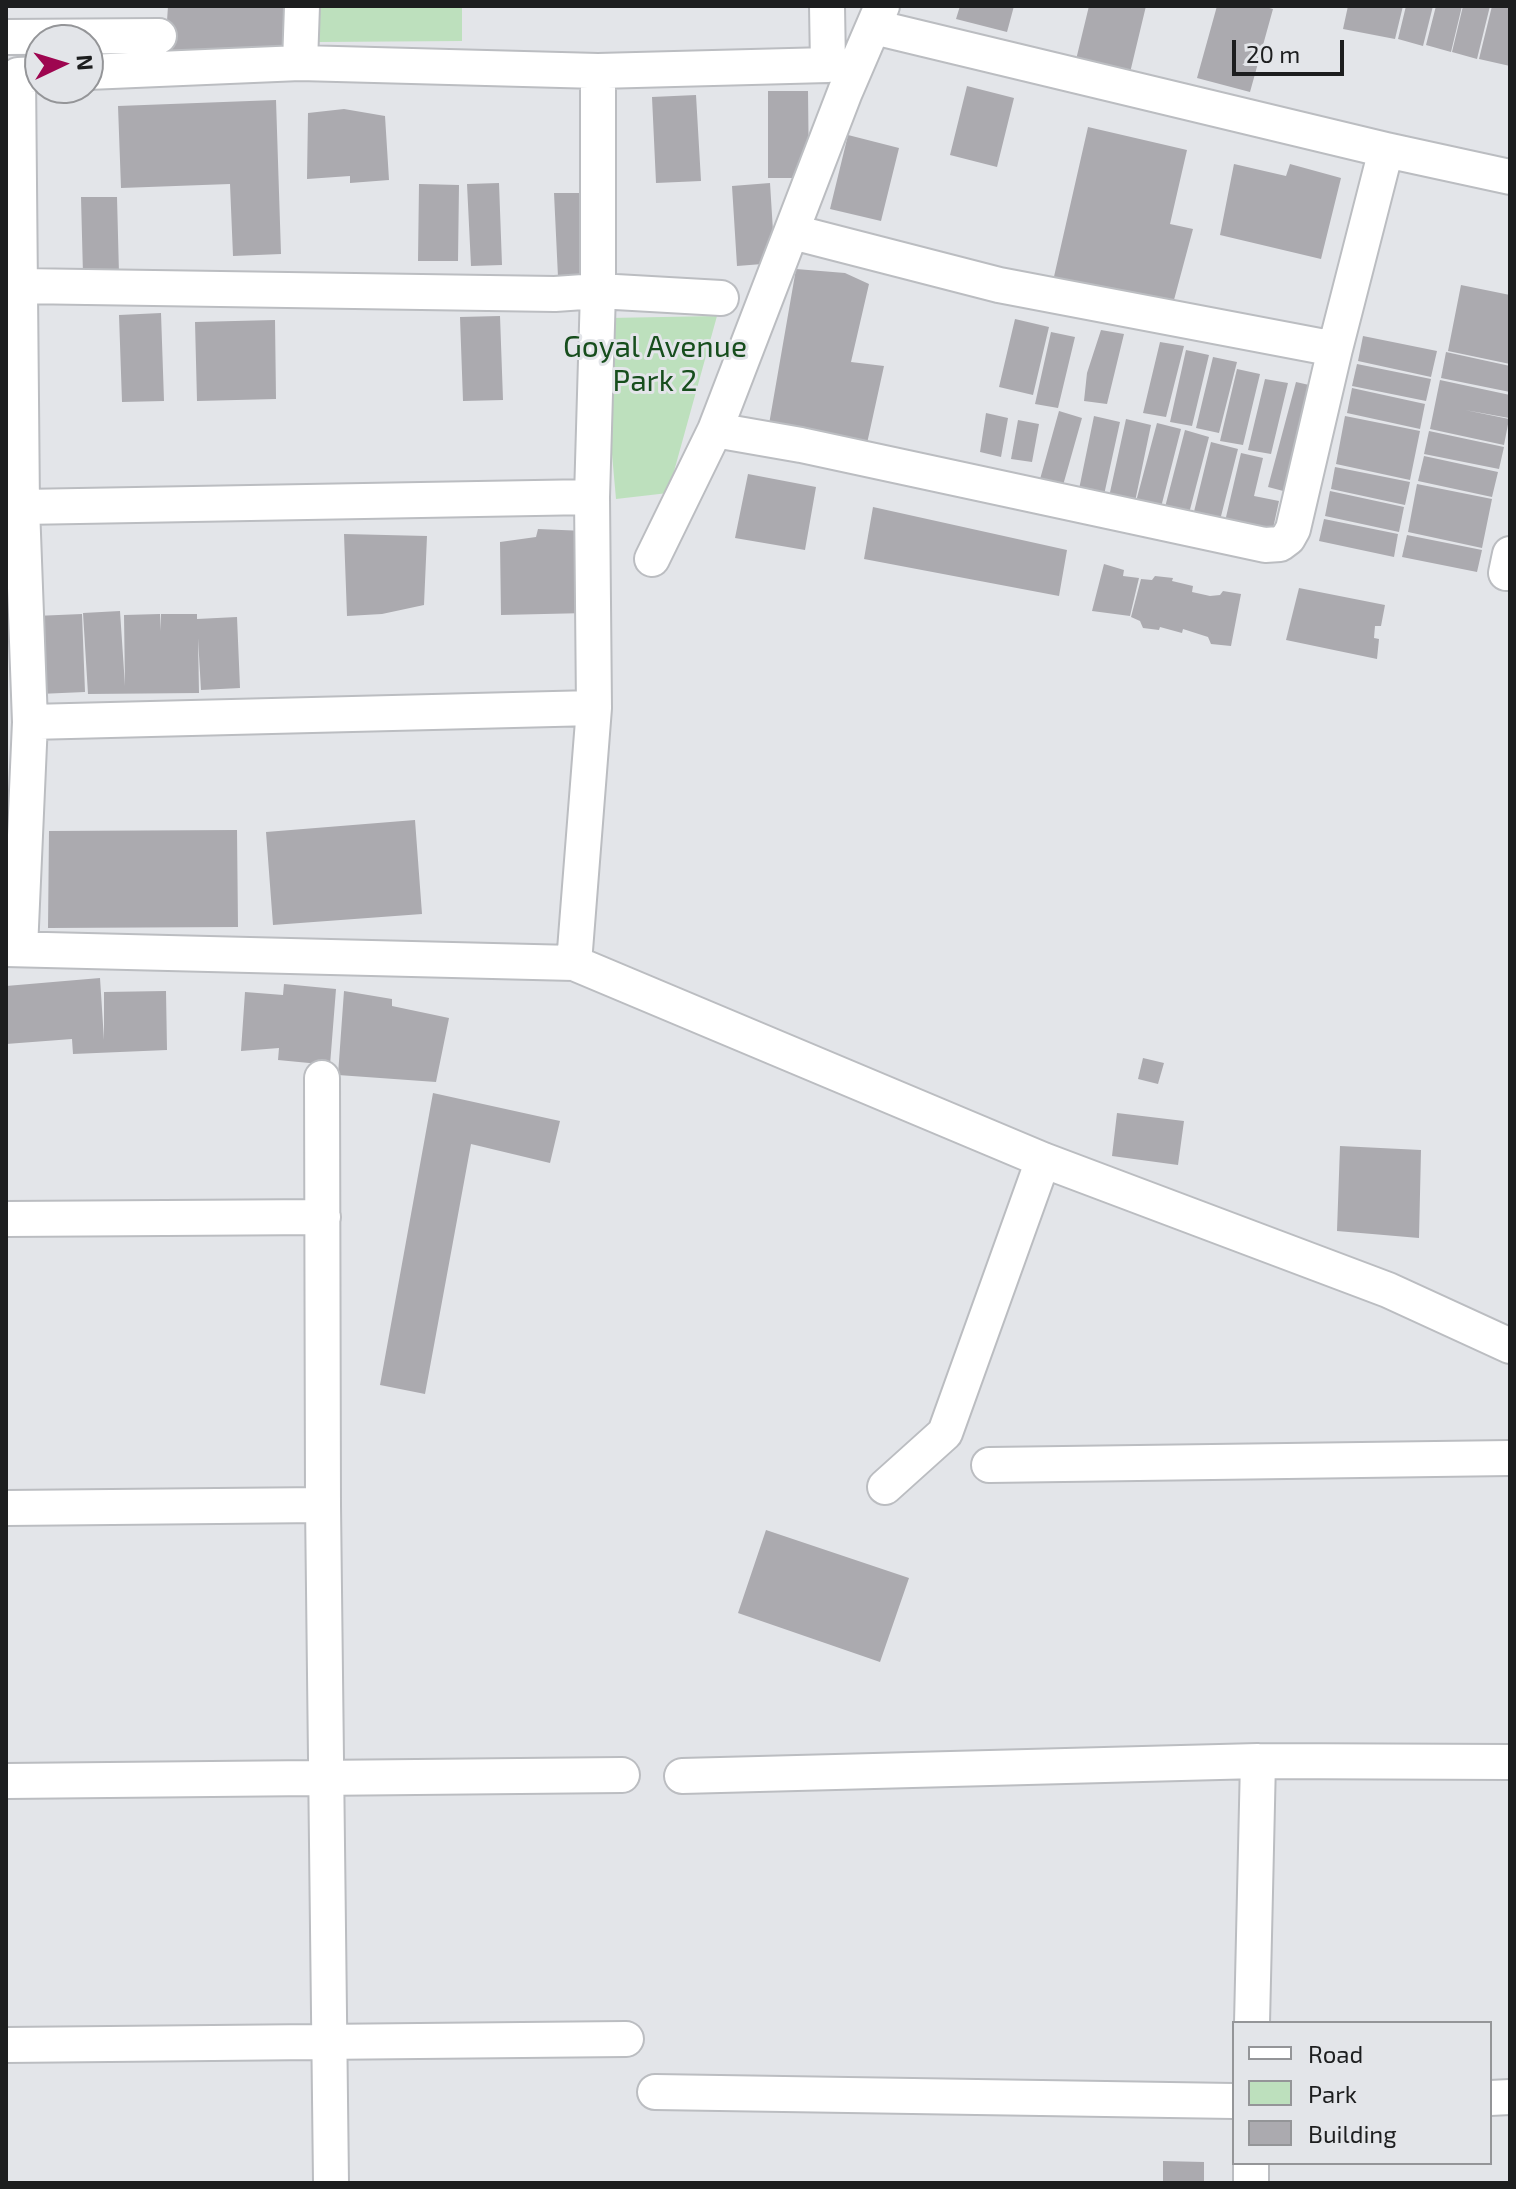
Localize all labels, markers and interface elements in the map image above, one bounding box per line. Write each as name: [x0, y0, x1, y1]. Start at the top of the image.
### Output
north arrow: [24, 24, 104, 104]
scale bar: [1236, 24, 1348, 74]
text: 20 m: [1246, 39, 1300, 68]
text: N: [72, 54, 99, 71]
park label: Goyal Avenue Park 2: [563, 329, 747, 400]
legend: [1232, 2021, 1492, 2165]
text: Road: [1308, 2039, 1363, 2068]
text: Park: [1308, 2079, 1357, 2108]
text: Building: [1308, 2119, 1397, 2148]

